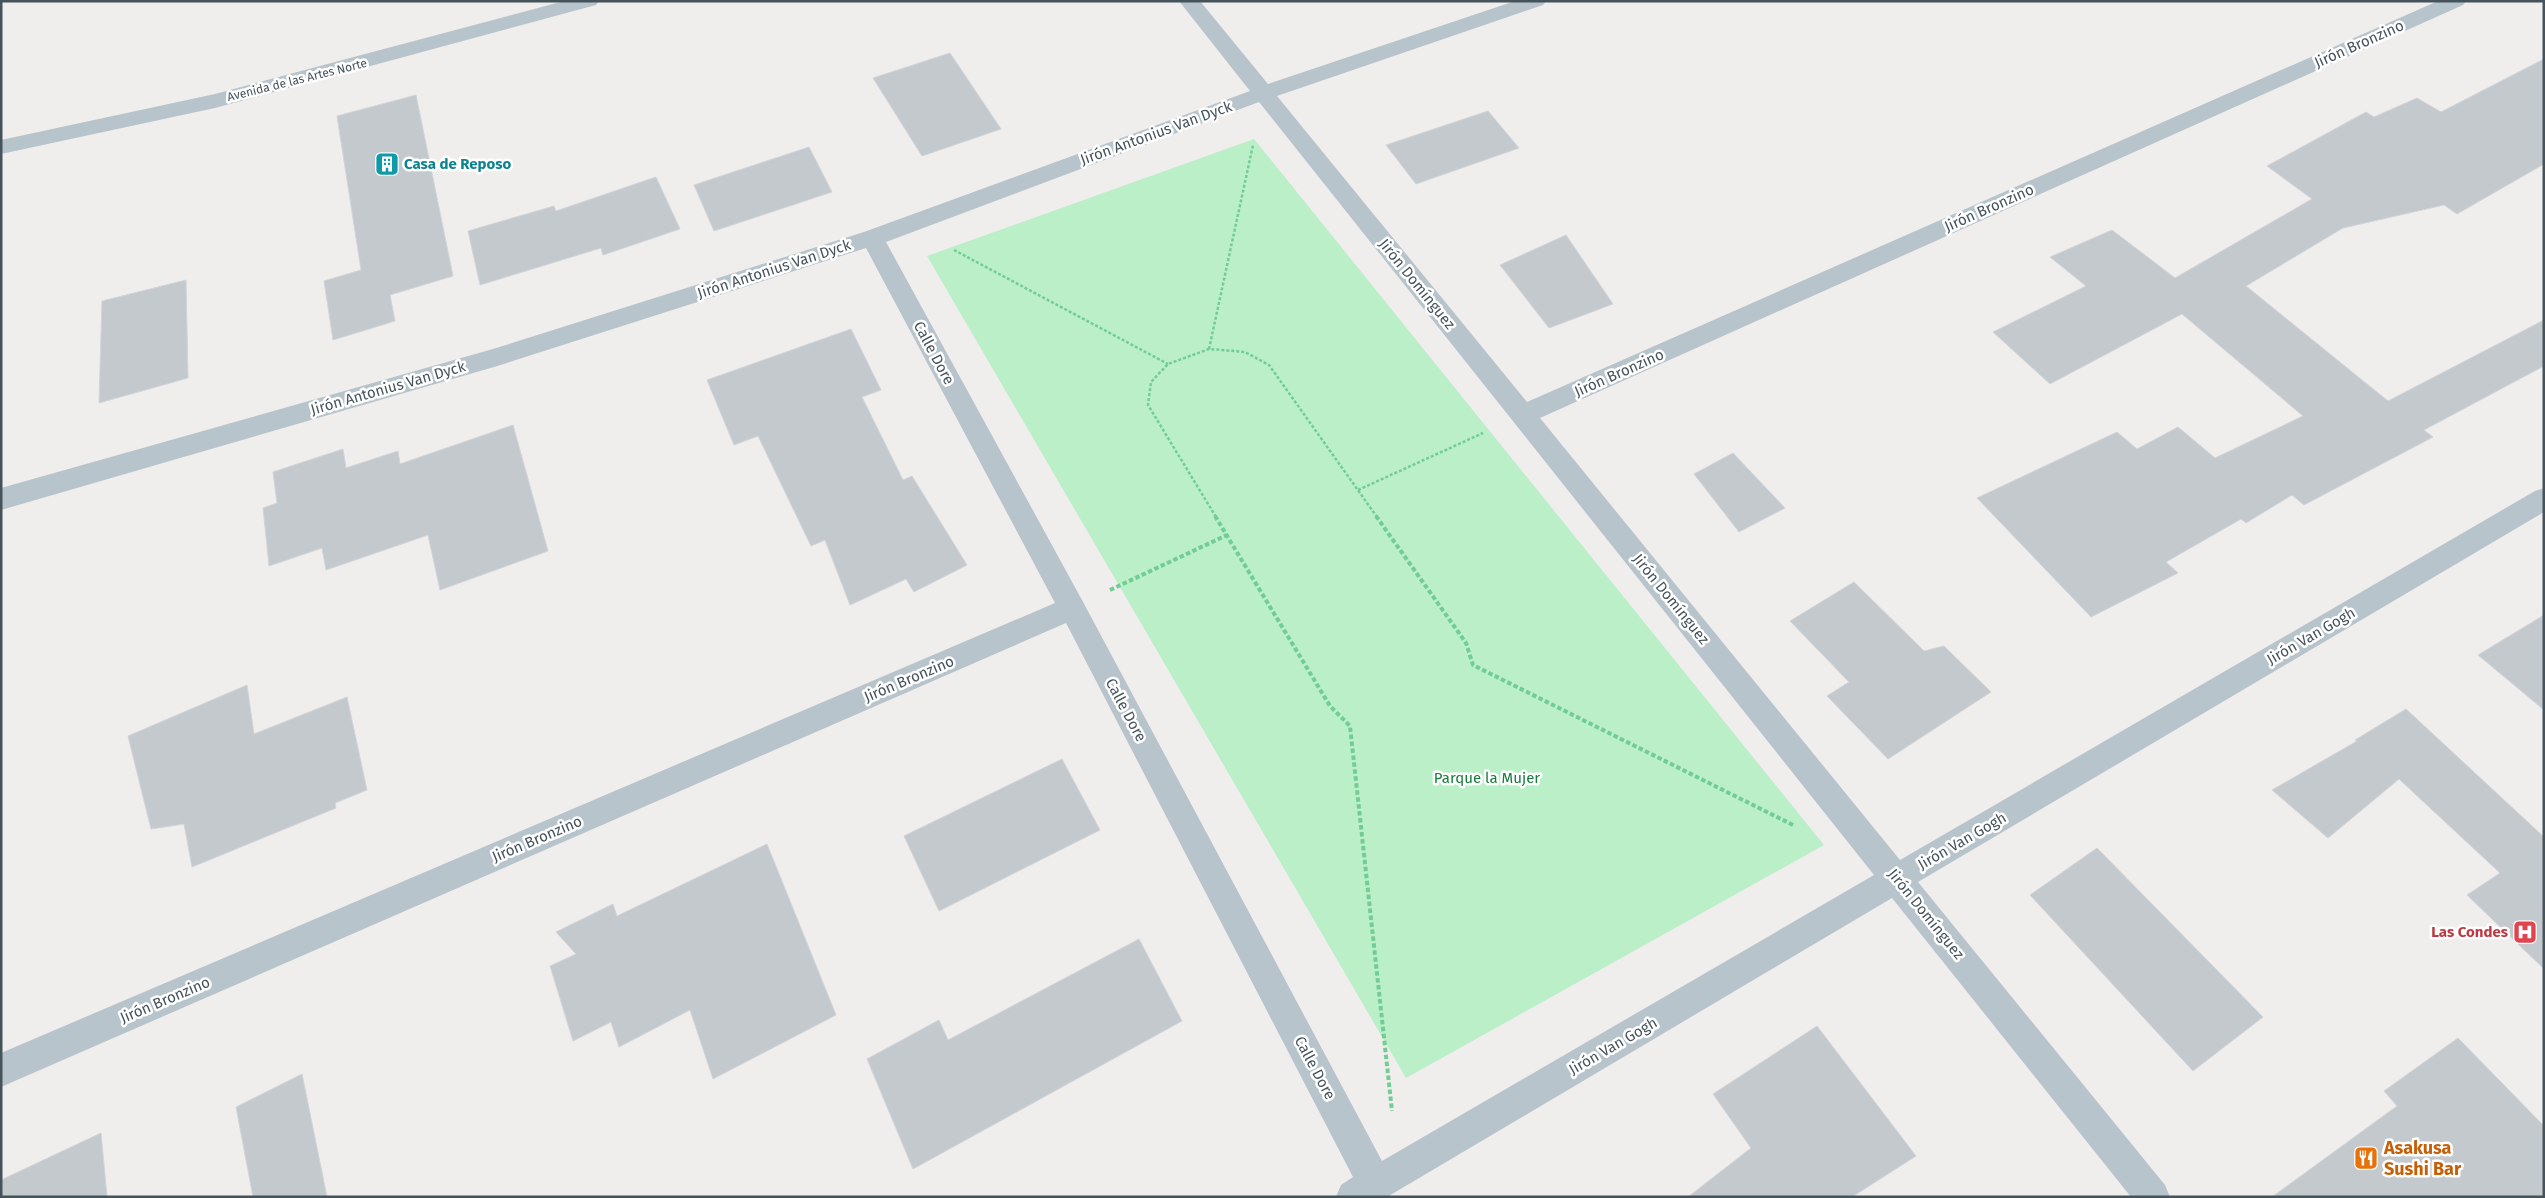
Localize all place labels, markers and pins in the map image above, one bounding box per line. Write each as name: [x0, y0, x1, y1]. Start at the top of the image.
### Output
building icon: Casa de Reposo: [374, 151, 400, 177]
place label: Casa de Reposo: [404, 155, 512, 173]
hospital icon: Las Condes: [2512, 919, 2538, 945]
place label: Las Condes: [2431, 923, 2508, 941]
place label: Asakusa Sushi Bar: [2383, 1137, 2462, 1180]
restaurant icon: Asakusa Sushi Bar: [2353, 1145, 2379, 1171]

